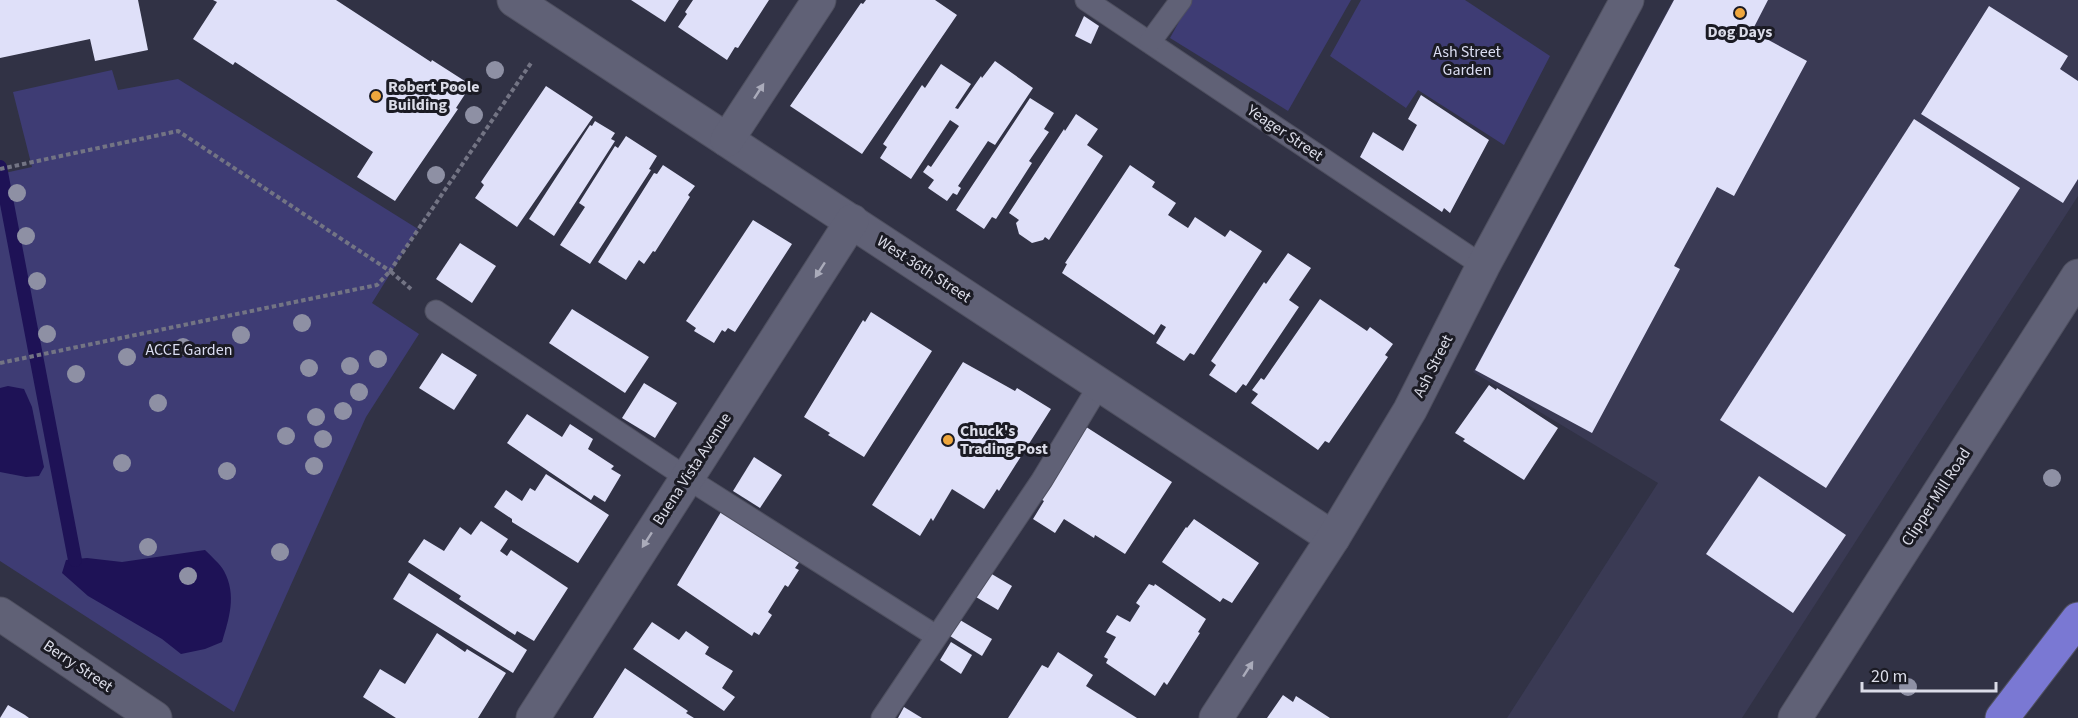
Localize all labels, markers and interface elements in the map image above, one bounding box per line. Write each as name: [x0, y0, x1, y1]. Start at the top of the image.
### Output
marker: Dog Days: [1733, 6, 1747, 20]
place label: Dog Days: [1708, 21, 1772, 43]
park label: Ash Street Garden: [1433, 41, 1501, 81]
place label: Robert Poole Building: [388, 76, 480, 116]
one-way arrow: [753, 83, 764, 99]
marker: Robert Poole Building: [369, 89, 383, 103]
street label: Yeager Street: [1242, 99, 1328, 167]
street label: West 36th Street: [872, 230, 976, 308]
one-way arrow: [815, 262, 826, 278]
street label: Ash Street: [1408, 330, 1458, 401]
park label: ACCE Garden: [146, 339, 232, 361]
street label: Buena Vista Avenue: [647, 408, 737, 530]
place label: Chuck's Trading Post: [960, 420, 1048, 460]
marker: Chuck's Trading Post: [941, 433, 955, 447]
street label: Clipper Mill Road: [1896, 444, 1976, 550]
one-way arrow: [641, 532, 652, 548]
street label: Berry Street: [39, 635, 118, 698]
scale bar: [1862, 655, 1996, 693]
one-way arrow: [1243, 661, 1254, 677]
text: 20 m: [1871, 664, 1907, 689]

